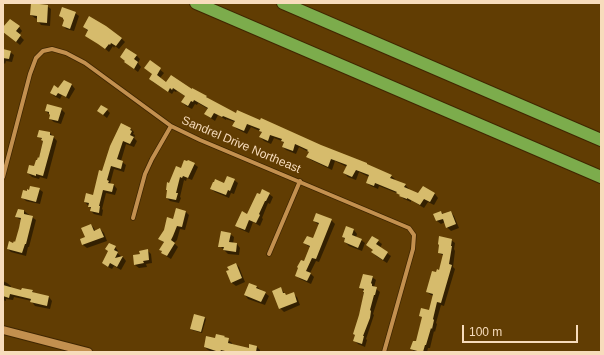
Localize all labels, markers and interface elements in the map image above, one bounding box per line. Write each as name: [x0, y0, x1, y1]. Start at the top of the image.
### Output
street label: Sandrel Drive Northeast: [179, 113, 303, 177]
scale bar: [464, 317, 580, 343]
text: 100 m: [469, 325, 502, 339]

